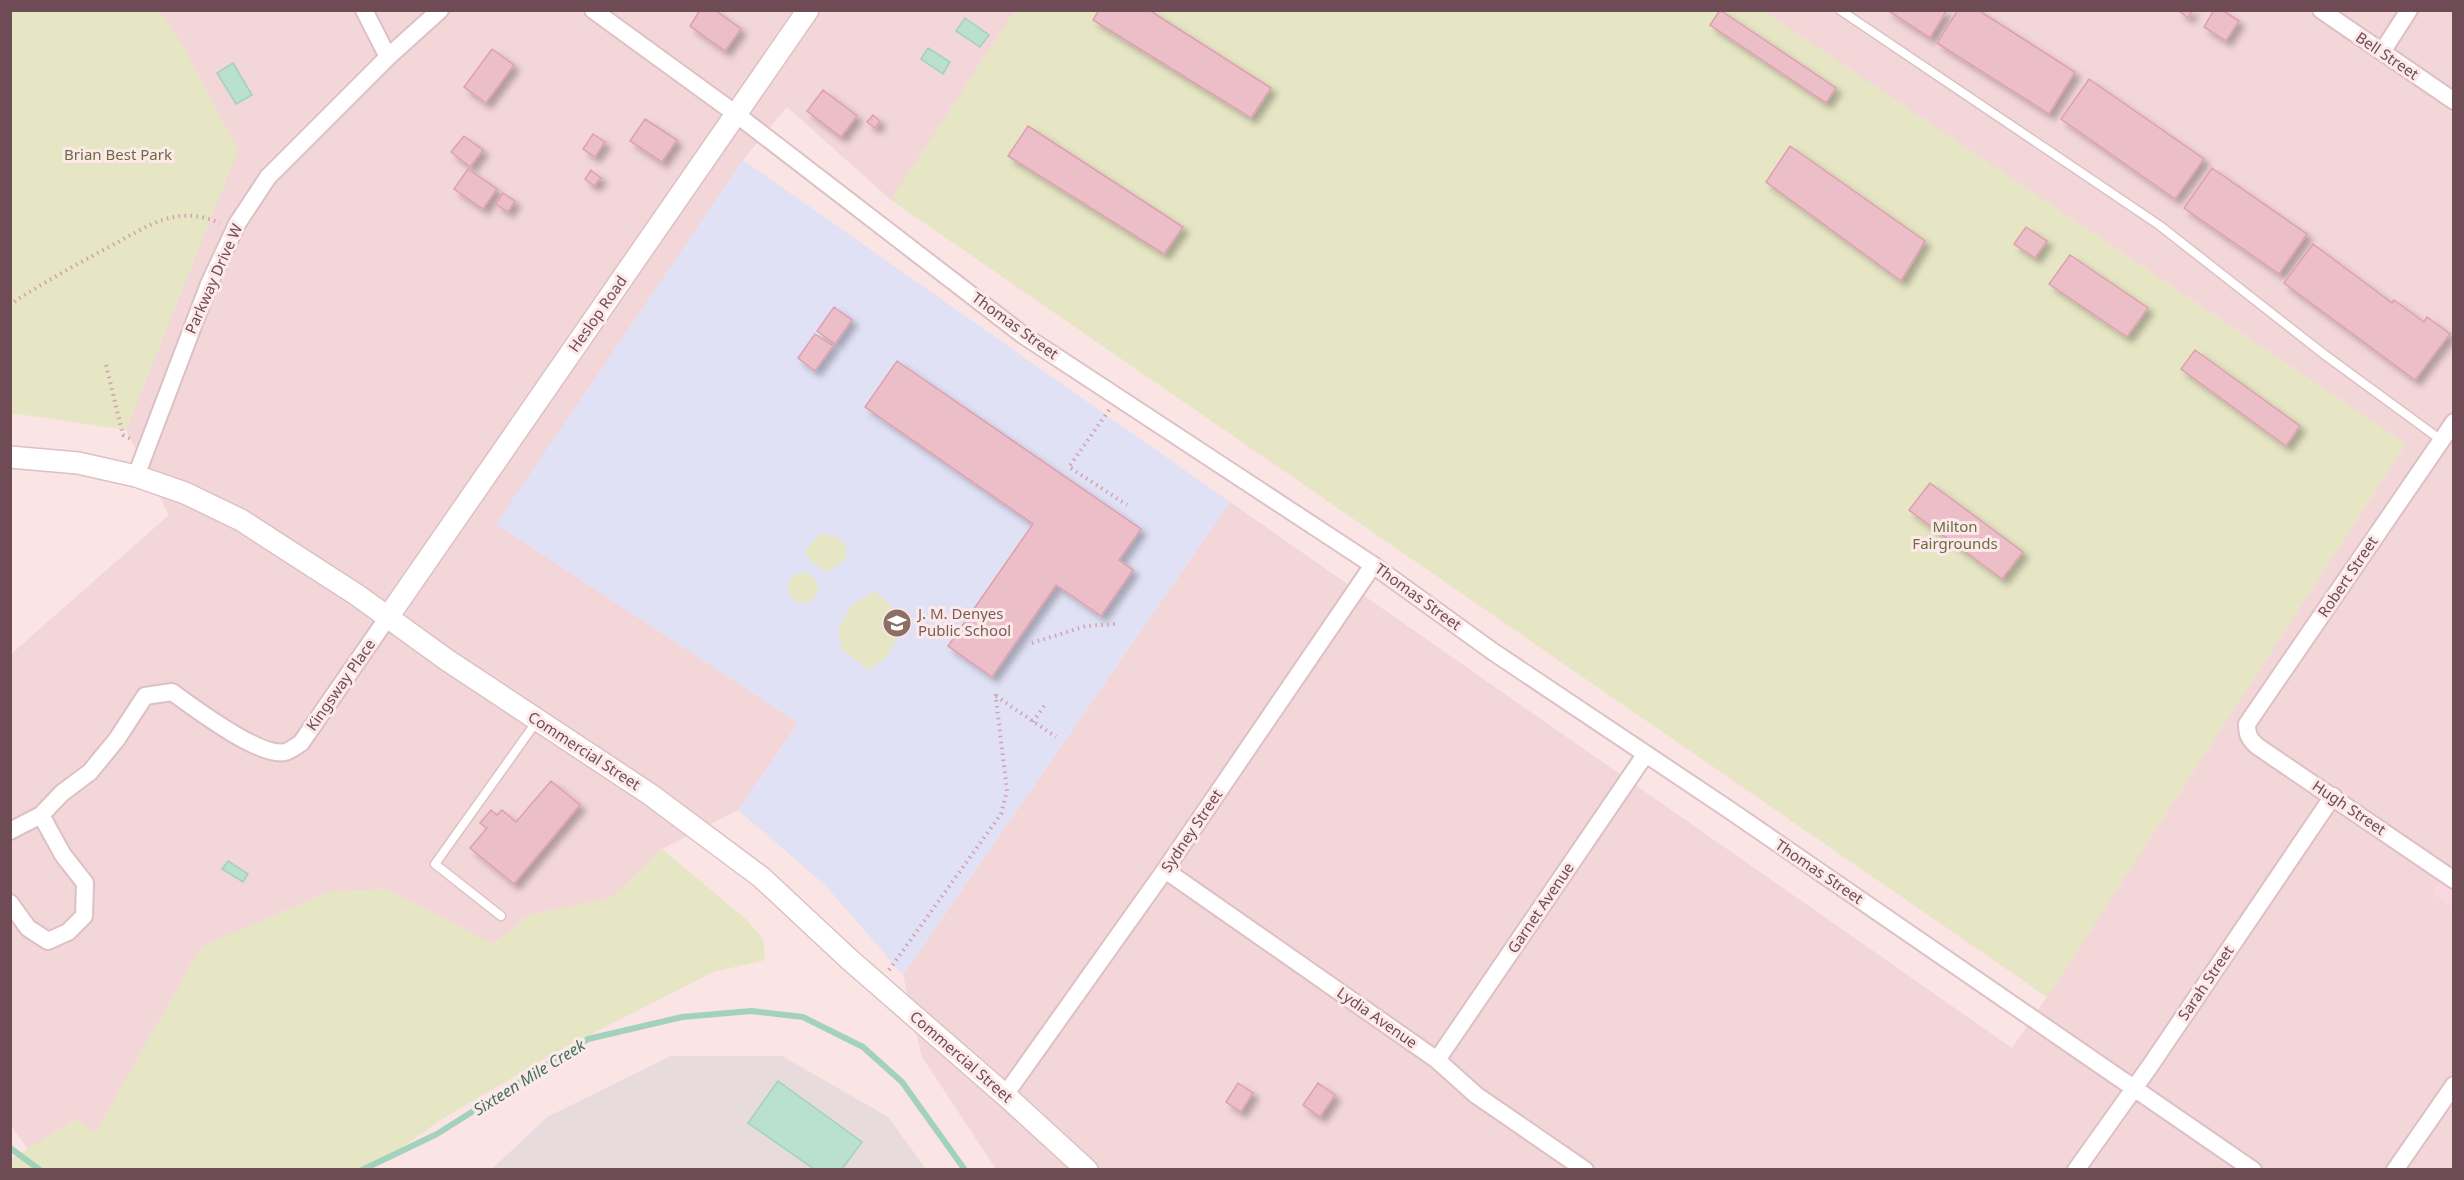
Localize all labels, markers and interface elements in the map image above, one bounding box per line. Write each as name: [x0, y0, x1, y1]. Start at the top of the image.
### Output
street label: Bell Street: [2352, 27, 2423, 84]
park label: Brian Best Park: [64, 144, 172, 164]
street label: Parkway Drive W: [180, 220, 246, 337]
street label: Heslop Road: [563, 271, 631, 356]
street label: Thomas Street: [968, 287, 1063, 364]
park label: Milton Fairgrounds: [1912, 516, 1998, 553]
street label: Robert Street: [2313, 532, 2382, 621]
street label: Thomas Street: [1371, 558, 1466, 635]
place label: J. M. Denyes Public School: [916, 603, 1011, 640]
school or university icon: J. M. Denyes Public School: [881, 607, 913, 639]
street label: Kingsway Place: [301, 635, 379, 734]
street label: Commercial Street: [525, 706, 645, 794]
street label: Hugh Street: [2309, 775, 2391, 839]
street label: Sydney Street: [1156, 785, 1227, 876]
street label: Thomas Street: [1772, 834, 1868, 908]
street label: Garnet Avenue: [1502, 858, 1578, 957]
street label: Sarah Street: [2173, 941, 2238, 1024]
street label: Lydia Avenue: [1334, 982, 1422, 1052]
street label: Commercial Street: [906, 1006, 1018, 1107]
water label: Sixteen Mile Creek: [469, 1033, 590, 1120]

